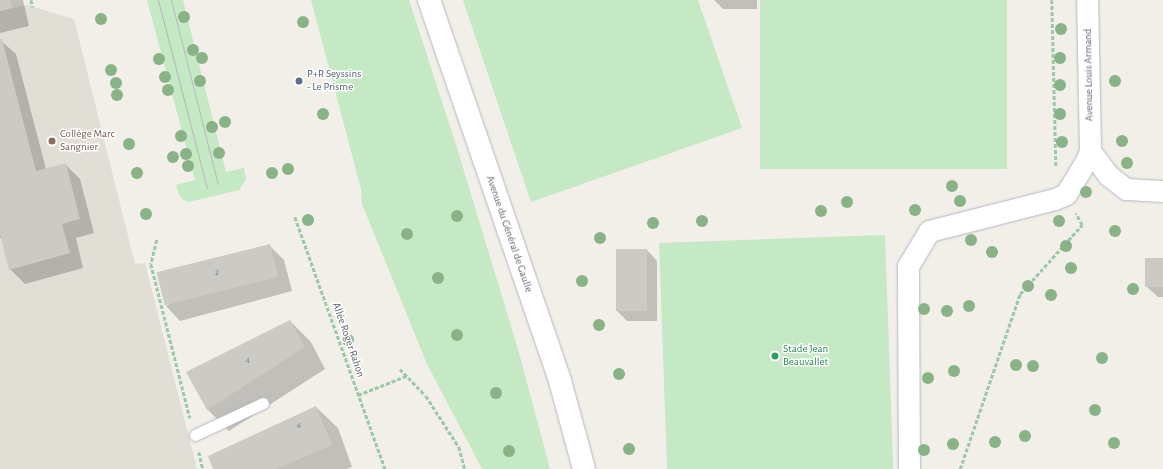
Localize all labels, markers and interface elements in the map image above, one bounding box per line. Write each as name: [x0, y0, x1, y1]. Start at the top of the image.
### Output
street label: Avenue Louis Armand: [1082, 28, 1096, 122]
place label: P+R Seyssins - Le Prisme: [307, 68, 361, 94]
marker: P+R Seyssins - Le Prisme: [294, 76, 304, 86]
place label: Collège Marc Sangnier: [60, 128, 115, 154]
marker: Collège Marc Sangnier: [47, 136, 57, 146]
street label: Avenue du Général de Gaulle: [483, 174, 535, 294]
house number: 2: [215, 268, 219, 278]
street label: Allée Roger Rahon: [329, 301, 367, 379]
place label: Stade Jean Beauvallet: [783, 343, 828, 369]
marker: Stade Jean Beauvallet: [770, 351, 780, 361]
house number: 4: [246, 355, 250, 365]
house number: 6: [297, 421, 301, 431]

